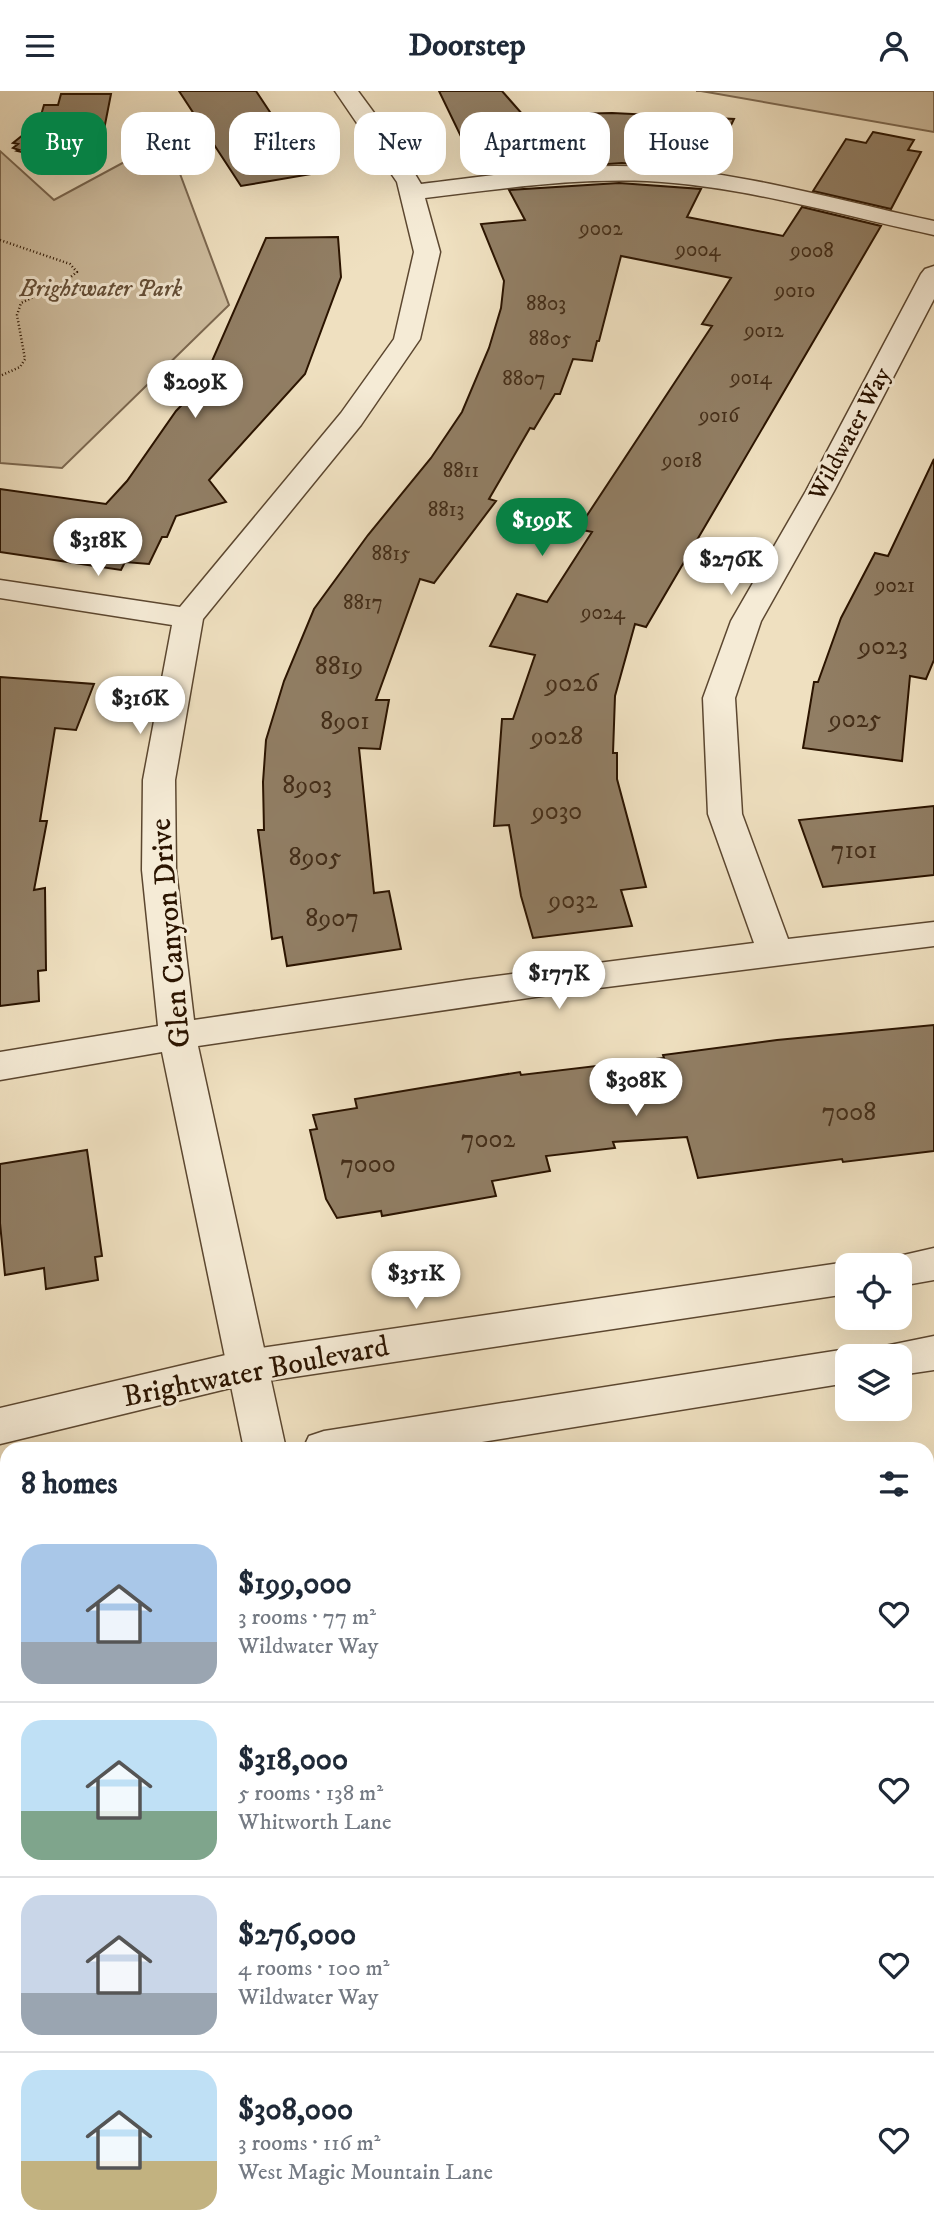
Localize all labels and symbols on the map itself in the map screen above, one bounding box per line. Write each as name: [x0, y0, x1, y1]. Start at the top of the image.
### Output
house number: 9002: [578, 216, 623, 242]
house number: 9004: [674, 237, 721, 263]
house number: 9008: [789, 238, 834, 264]
park label: Brightwater Park: [19, 274, 182, 304]
house number: 9010: [774, 278, 815, 304]
house number: 8803: [526, 291, 566, 317]
house number: 9012: [743, 318, 785, 344]
house number: 8805: [529, 326, 571, 352]
pin: $209K: [146, 361, 244, 420]
street label: Wildwater Way: [802, 362, 898, 507]
house number: 9014: [729, 365, 773, 391]
house number: 8807: [502, 366, 546, 392]
house number: 9016: [698, 403, 740, 429]
house number: 9018: [661, 448, 702, 474]
house number: 8811: [443, 458, 479, 484]
house number: 8813: [428, 497, 464, 523]
pin: $199K: [493, 498, 591, 558]
pin: $318K: [49, 519, 147, 578]
pin: $276K: [682, 538, 780, 597]
house number: 8815: [371, 541, 411, 567]
house number: 9021: [874, 573, 915, 599]
house number: 8817: [343, 590, 383, 616]
house number: 9024: [580, 600, 626, 626]
house number: 9023: [856, 630, 908, 663]
house number: 8819: [315, 650, 363, 683]
house number: 9026: [543, 667, 600, 700]
pin: $316K: [91, 677, 189, 736]
house number: 9025: [827, 703, 881, 736]
house number: 8901: [320, 705, 370, 738]
house number: 9028: [529, 720, 583, 753]
house number: 8903: [282, 769, 332, 802]
house number: 9030: [530, 795, 582, 828]
street label: Glen Canyon Drive: [143, 817, 199, 1049]
house number: 7101: [831, 834, 877, 867]
house number: 8905: [289, 841, 342, 874]
house number: 9032: [546, 884, 598, 917]
house number: 8907: [305, 902, 359, 935]
pin: $177K: [510, 951, 608, 1011]
pin: $308K: [587, 1059, 685, 1118]
house number: 7008: [822, 1096, 876, 1129]
house number: 7002: [461, 1123, 515, 1156]
house number: 7000: [340, 1148, 396, 1181]
pin: $351K: [367, 1251, 465, 1311]
street label: Brightwater Boulevard: [120, 1328, 392, 1416]

